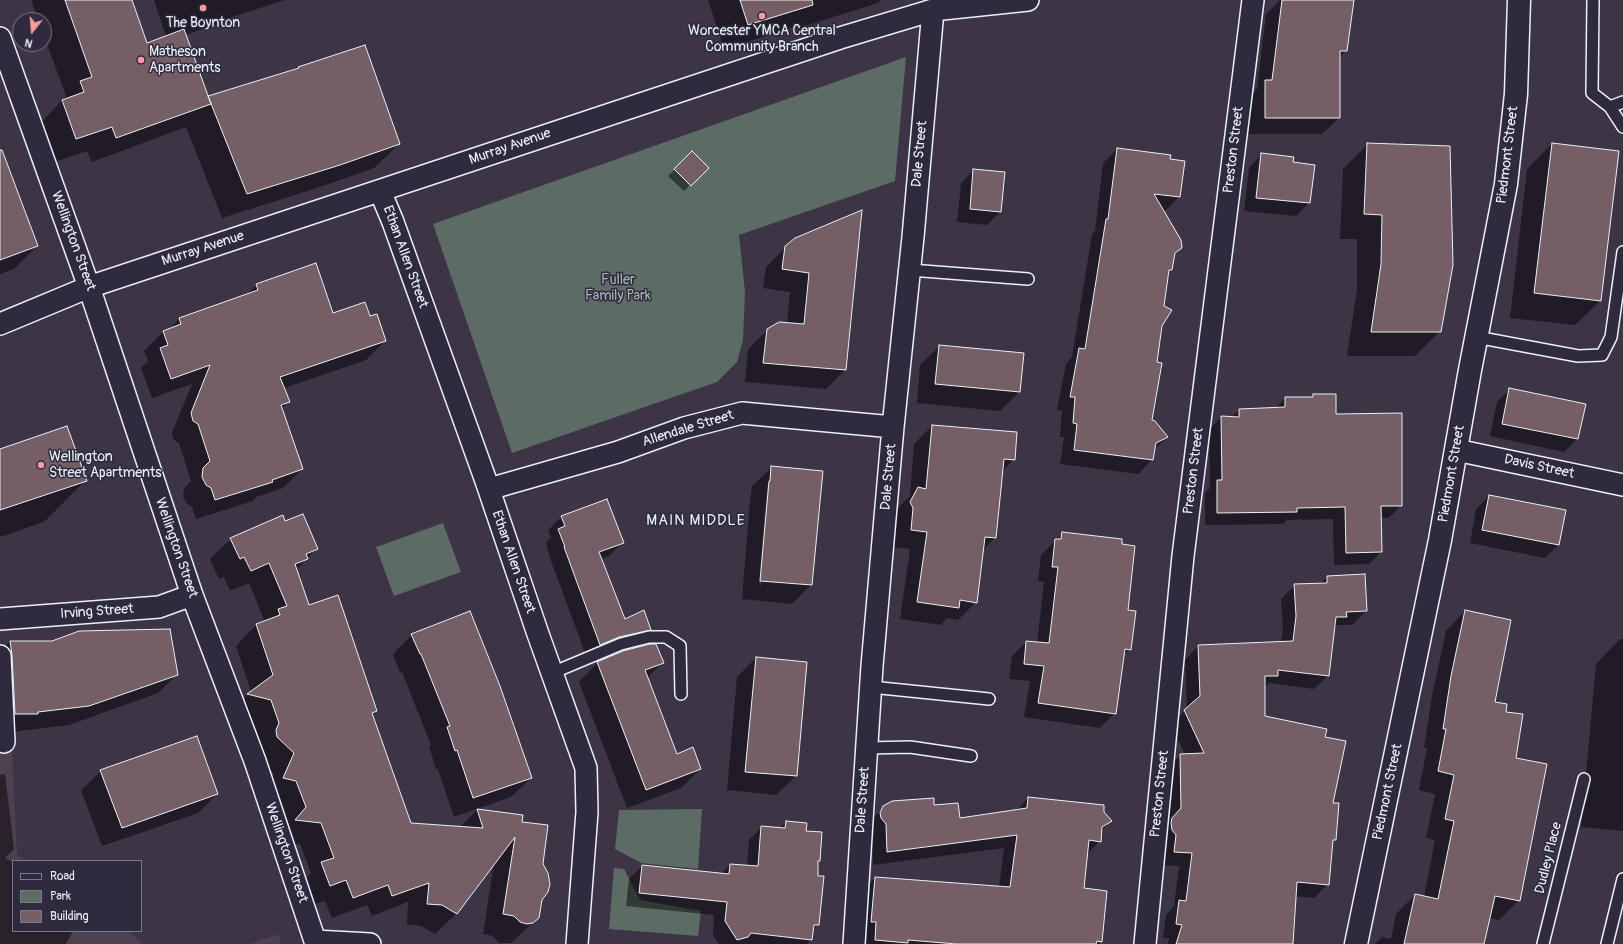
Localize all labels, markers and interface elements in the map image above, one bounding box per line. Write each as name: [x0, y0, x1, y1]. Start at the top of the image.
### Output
marker: The Boynton: [198, 3, 208, 13]
marker: Worcester YMCA Central Community Branch: [757, 11, 767, 21]
north arrow: [12, 12, 52, 52]
place label: The Boynton: [166, 15, 240, 31]
place label: Worcester YMCA Central Community Branch: [688, 23, 836, 56]
text: N: [23, 36, 34, 50]
place label: Matheson Apartments: [149, 44, 221, 76]
marker: Matheson Apartments: [136, 55, 146, 65]
street label: Piedmont Street: [1494, 105, 1522, 205]
street label: Preston Street: [1220, 106, 1248, 194]
street label: Dale Street: [909, 120, 931, 188]
street label: Murray Avenue: [467, 125, 553, 169]
street label: Wellington Street: [47, 189, 99, 293]
street label: Ethan Allen Street: [379, 203, 431, 311]
street label: Murray Avenue: [160, 228, 246, 270]
park label: Fuller Family Park: [585, 272, 651, 304]
street label: Allendale Street: [640, 407, 736, 451]
street label: Piedmont Street: [1435, 424, 1469, 524]
street label: Preston Street: [1180, 427, 1208, 515]
street label: Dale Street: [878, 443, 900, 511]
place label: Wellington Street Apartments: [49, 449, 162, 482]
street label: Davis Street: [1502, 451, 1576, 483]
marker: Wellington Street Apartments: [36, 460, 46, 470]
street label: Wellington Street: [151, 496, 201, 600]
street label: Ethan Allen Street: [488, 508, 538, 616]
district label: MAIN MIDDLE: [646, 512, 746, 530]
street label: Irving Street: [60, 601, 134, 623]
street label: Piedmont Street: [1370, 742, 1406, 842]
street label: Preston Street: [1147, 750, 1173, 838]
street label: Dale Street: [852, 766, 874, 834]
street label: Wellington Street: [261, 801, 311, 905]
street label: Dudley Place: [1532, 820, 1566, 896]
legend: [12, 860, 142, 932]
text: Road: [50, 869, 75, 884]
text: Park: [50, 889, 71, 904]
text: Building: [50, 909, 89, 924]

